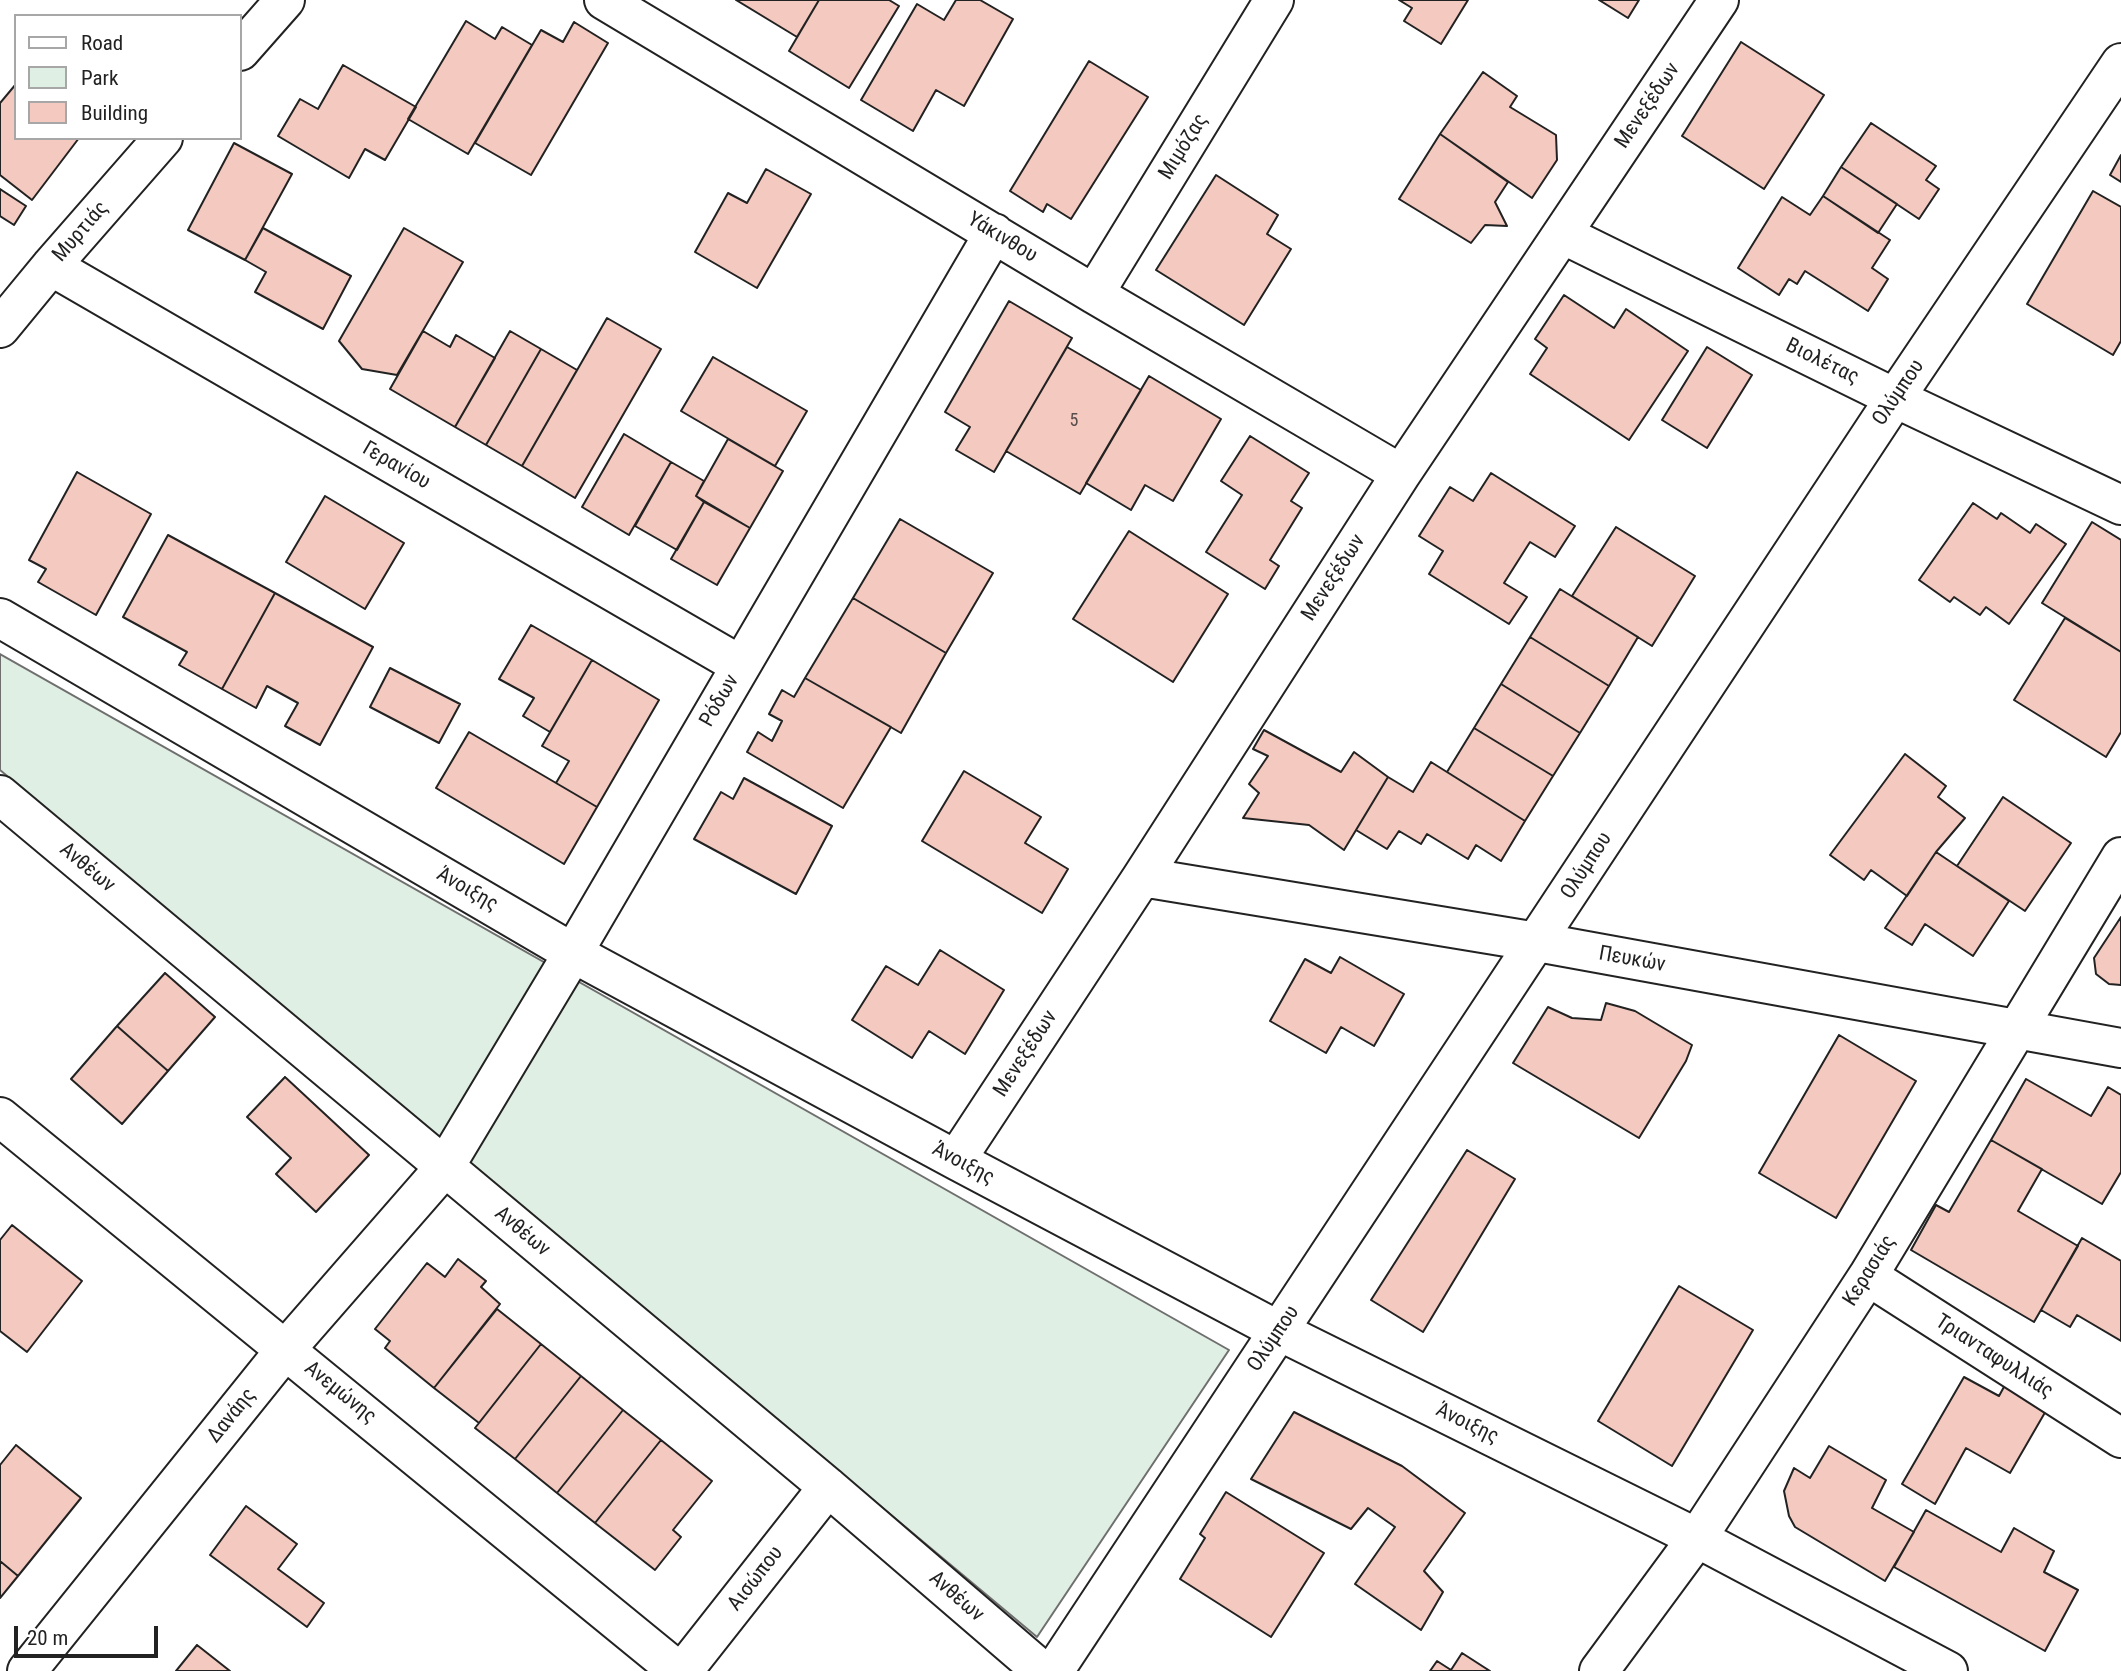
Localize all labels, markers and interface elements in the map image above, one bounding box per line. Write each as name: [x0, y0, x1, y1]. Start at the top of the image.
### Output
legend: [14, 14, 242, 140]
text: Road: [81, 31, 123, 55]
street label: Μενεξέδων: [1610, 58, 1686, 154]
text: Park: [81, 66, 118, 90]
text: Building: [81, 101, 148, 125]
street label: Μιμόζας: [1154, 109, 1214, 185]
street label: Μυρτιάς: [48, 196, 114, 268]
street label: Υάκινθου: [962, 207, 1042, 269]
street label: Βιολέτας: [1781, 334, 1863, 390]
street label: Ολύμπου: [1868, 355, 1930, 431]
house number: 5: [1070, 410, 1078, 432]
street label: Γερανίου: [357, 436, 435, 496]
street label: Μενεξέδων: [1297, 530, 1371, 626]
street label: Ρόδων: [695, 670, 745, 732]
street label: Ολύμπου: [1556, 828, 1618, 904]
street label: Ανθέων: [54, 838, 120, 898]
street label: Άνοιξης: [432, 862, 502, 918]
street label: Πευκών: [1597, 942, 1667, 978]
street label: Μενεξέδων: [989, 1006, 1063, 1102]
street label: Άνοιξης: [928, 1137, 998, 1191]
street label: Ανθέων: [489, 1202, 555, 1262]
street label: Κερασιάς: [1838, 1231, 1902, 1311]
street label: Ολύμπου: [1243, 1301, 1305, 1377]
street label: Τριανταφυλλιάς: [1930, 1310, 2058, 1404]
street label: Ανεμώνης: [299, 1356, 381, 1430]
street label: Δανάης: [202, 1384, 262, 1448]
street label: Άνοιξης: [1432, 1398, 1502, 1450]
street label: Αισώπου: [723, 1542, 789, 1616]
street label: Ανθέων: [923, 1566, 989, 1628]
scale bar: [18, 1612, 161, 1656]
text: 20 m: [27, 1626, 68, 1650]

